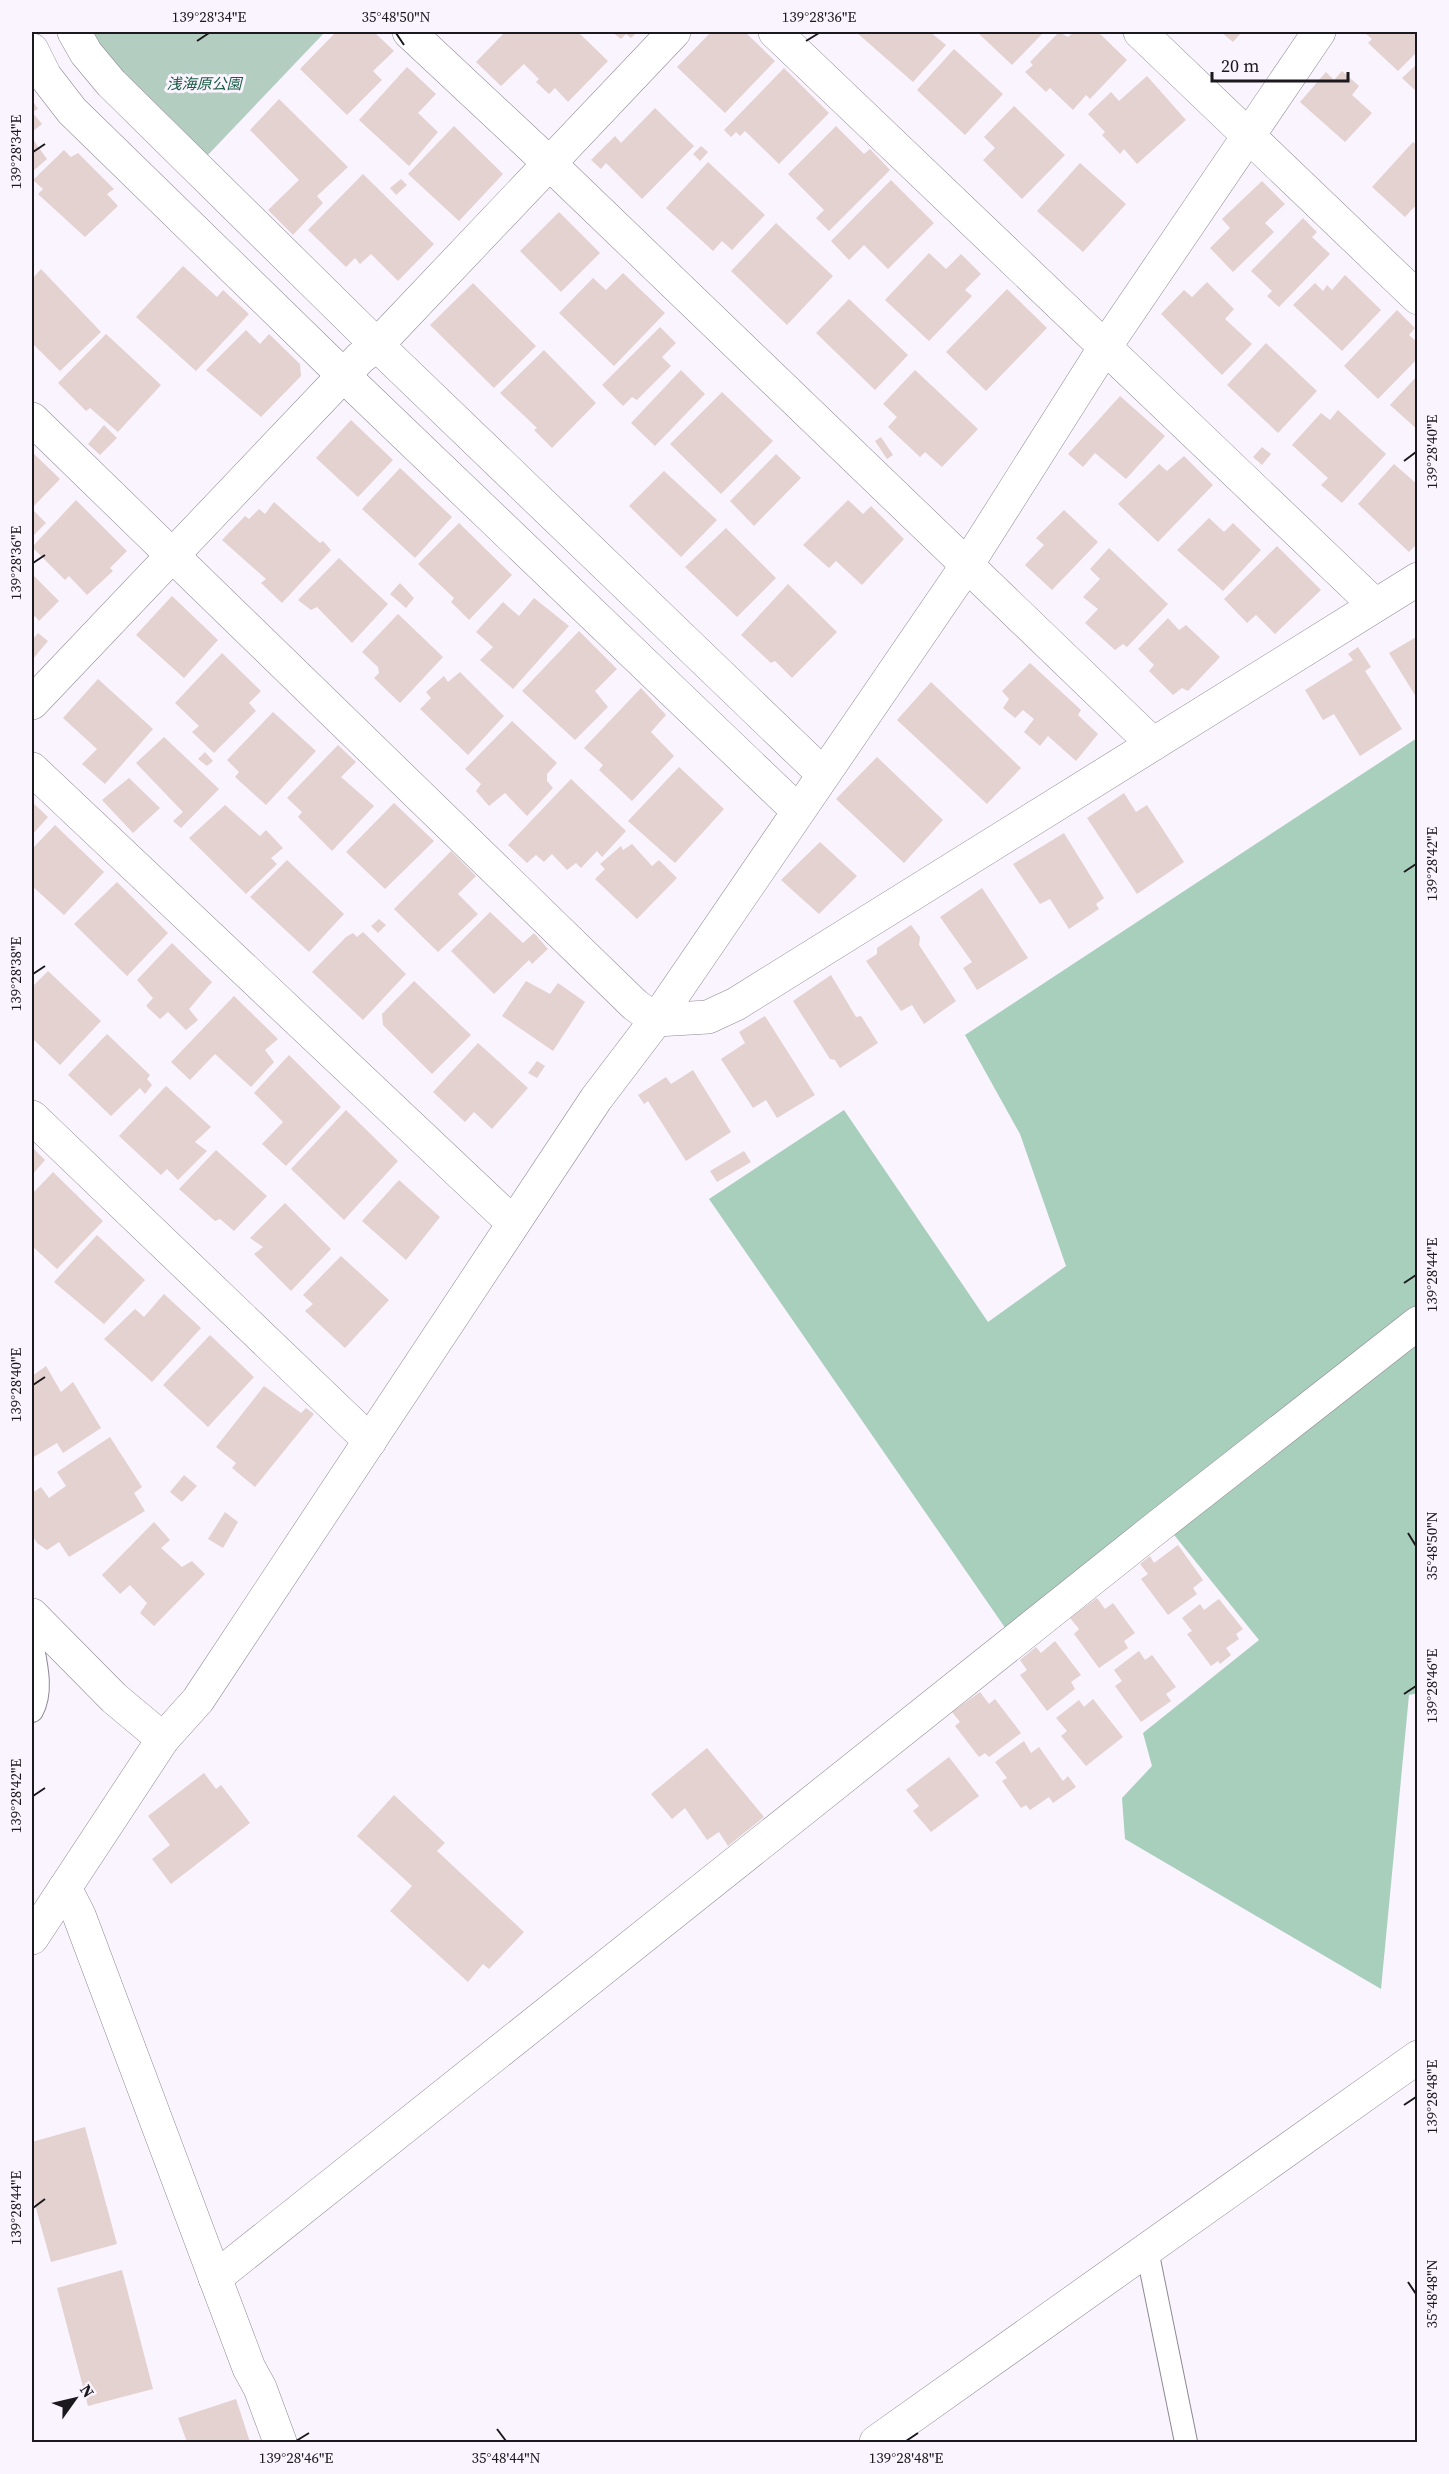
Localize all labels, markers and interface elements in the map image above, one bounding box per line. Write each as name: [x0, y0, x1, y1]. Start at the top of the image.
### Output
text: 139°28'34"E: [172, 6, 246, 27]
text: 35°48'50"N: [361, 6, 431, 27]
text: 139°28'36"E: [782, 6, 856, 27]
scale bar: [1212, 45, 1348, 83]
text: 20 m: [1221, 53, 1259, 78]
park label: 浅海原公園: [166, 73, 243, 94]
text: 139°28'34"E: [5, 115, 26, 189]
text: 139°28'40"E: [1421, 415, 1442, 489]
text: 139°28'36"E: [5, 526, 26, 600]
text: 139°28'42"E: [1421, 827, 1442, 901]
text: 139°28'38"E: [5, 937, 26, 1011]
text: 139°28'44"E: [1421, 1238, 1442, 1312]
text: 139°28'40"E: [5, 1348, 26, 1422]
text: 35°48'50"N: [1421, 1511, 1442, 1581]
text: 139°28'46"E: [1421, 1649, 1442, 1723]
text: 139°28'42"E: [5, 1759, 26, 1833]
text: 139°28'48"E: [1421, 2060, 1442, 2134]
text: 139°28'44"E: [5, 2171, 26, 2245]
text: 35°48'48"N: [1421, 2259, 1442, 2329]
north arrow: [45, 2369, 105, 2429]
text: N: [75, 2380, 100, 2402]
text: 139°28'46"E: [259, 2447, 333, 2468]
text: 35°48'44"N: [471, 2447, 541, 2468]
text: 139°28'48"E: [869, 2447, 943, 2468]

